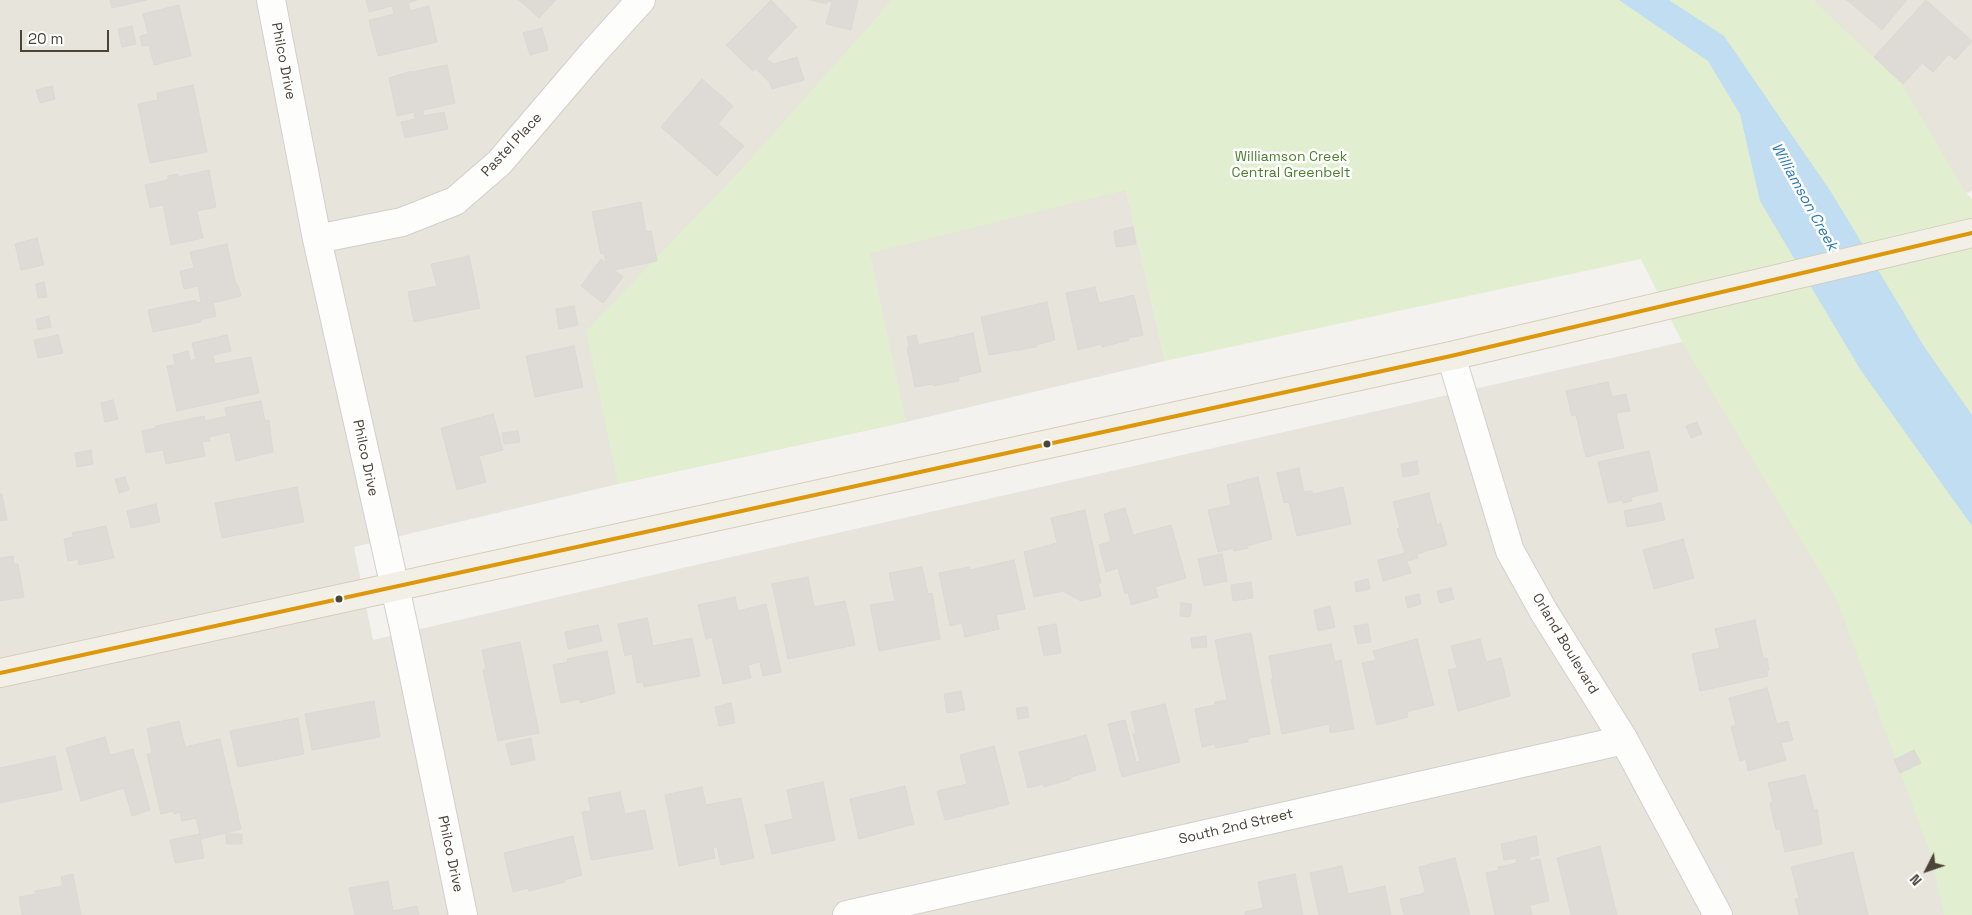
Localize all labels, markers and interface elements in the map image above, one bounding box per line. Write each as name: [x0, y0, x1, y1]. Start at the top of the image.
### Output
scale bar: [22, 20, 111, 52]
street label: Philco Drive: [267, 21, 299, 101]
text: 20 m: [28, 29, 63, 48]
street label: Pastel Place: [478, 110, 546, 180]
water label: Williamson Creek: [1767, 140, 1841, 254]
park label: Williamson Creek Central Greenbelt: [1232, 149, 1350, 182]
street label: Philco Drive: [349, 418, 381, 498]
unlabelled marker: [1042, 439, 1052, 449]
street label: Orland Boulevard: [1528, 591, 1602, 697]
unlabelled marker: [334, 594, 344, 604]
street label: South 2nd Street: [1177, 806, 1295, 848]
street label: Philco Drive: [434, 814, 466, 894]
north arrow: [1902, 845, 1952, 895]
text: N: [1906, 870, 1926, 889]

